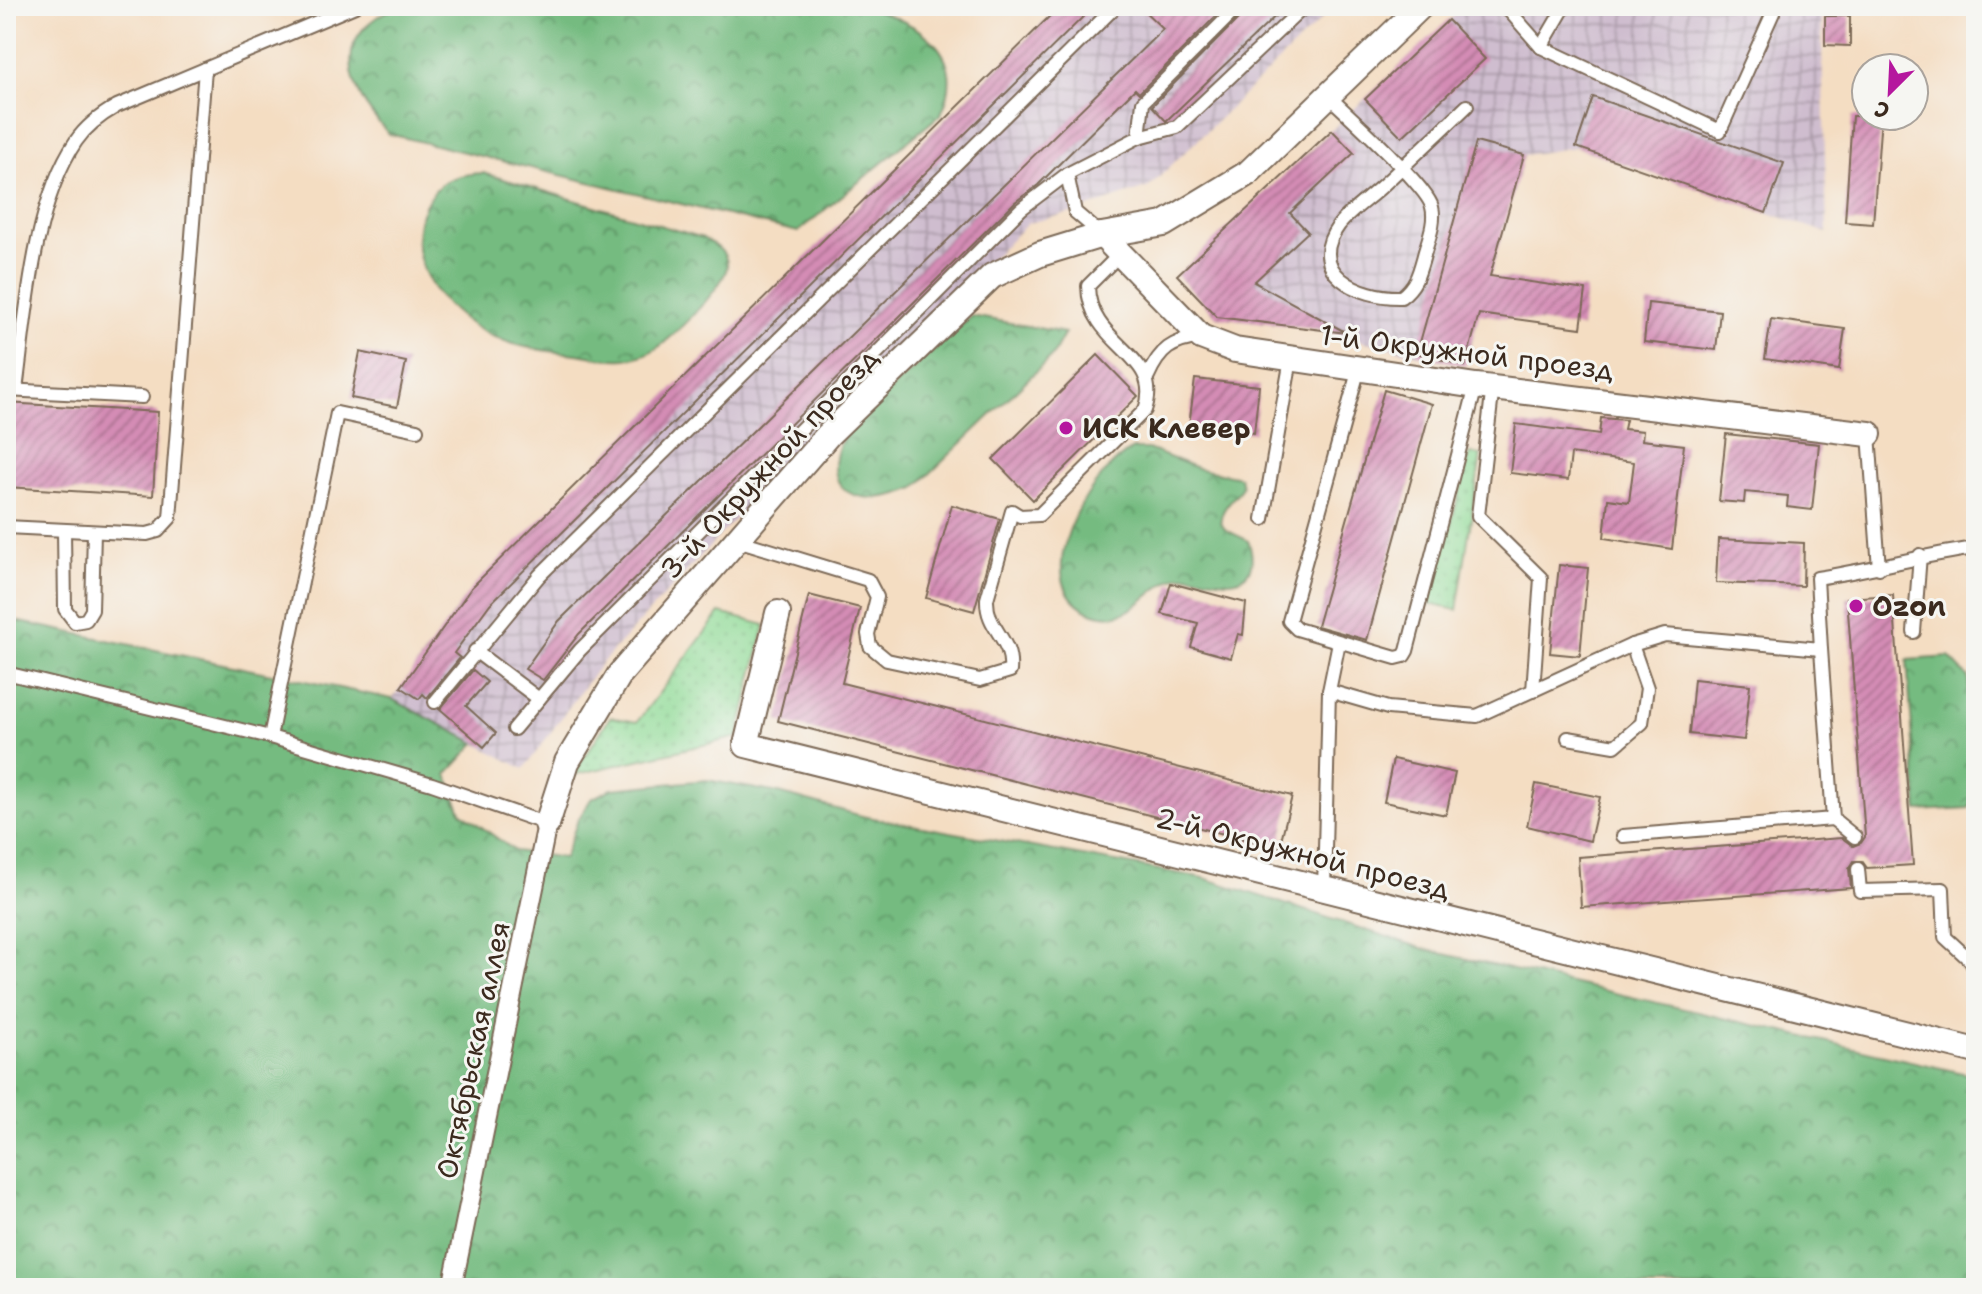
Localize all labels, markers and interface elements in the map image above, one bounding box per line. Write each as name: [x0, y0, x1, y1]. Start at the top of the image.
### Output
north arrow: [1850, 52, 1930, 132]
text: С: [1870, 94, 1894, 126]
street label: 1-й Окружной проезд: [1318, 315, 1616, 389]
street label: 3-й Окружной проезд: [652, 339, 887, 587]
place label: ИСК Клевер: [1082, 409, 1250, 447]
marker: ИСК Клевер: [1057, 419, 1075, 437]
place label: Ozon: [1872, 587, 1946, 625]
marker: Ozon: [1847, 597, 1865, 615]
street label: 2-й Окружной проезд: [1152, 798, 1454, 908]
street label: Октябрьская аллея: [427, 918, 519, 1182]

